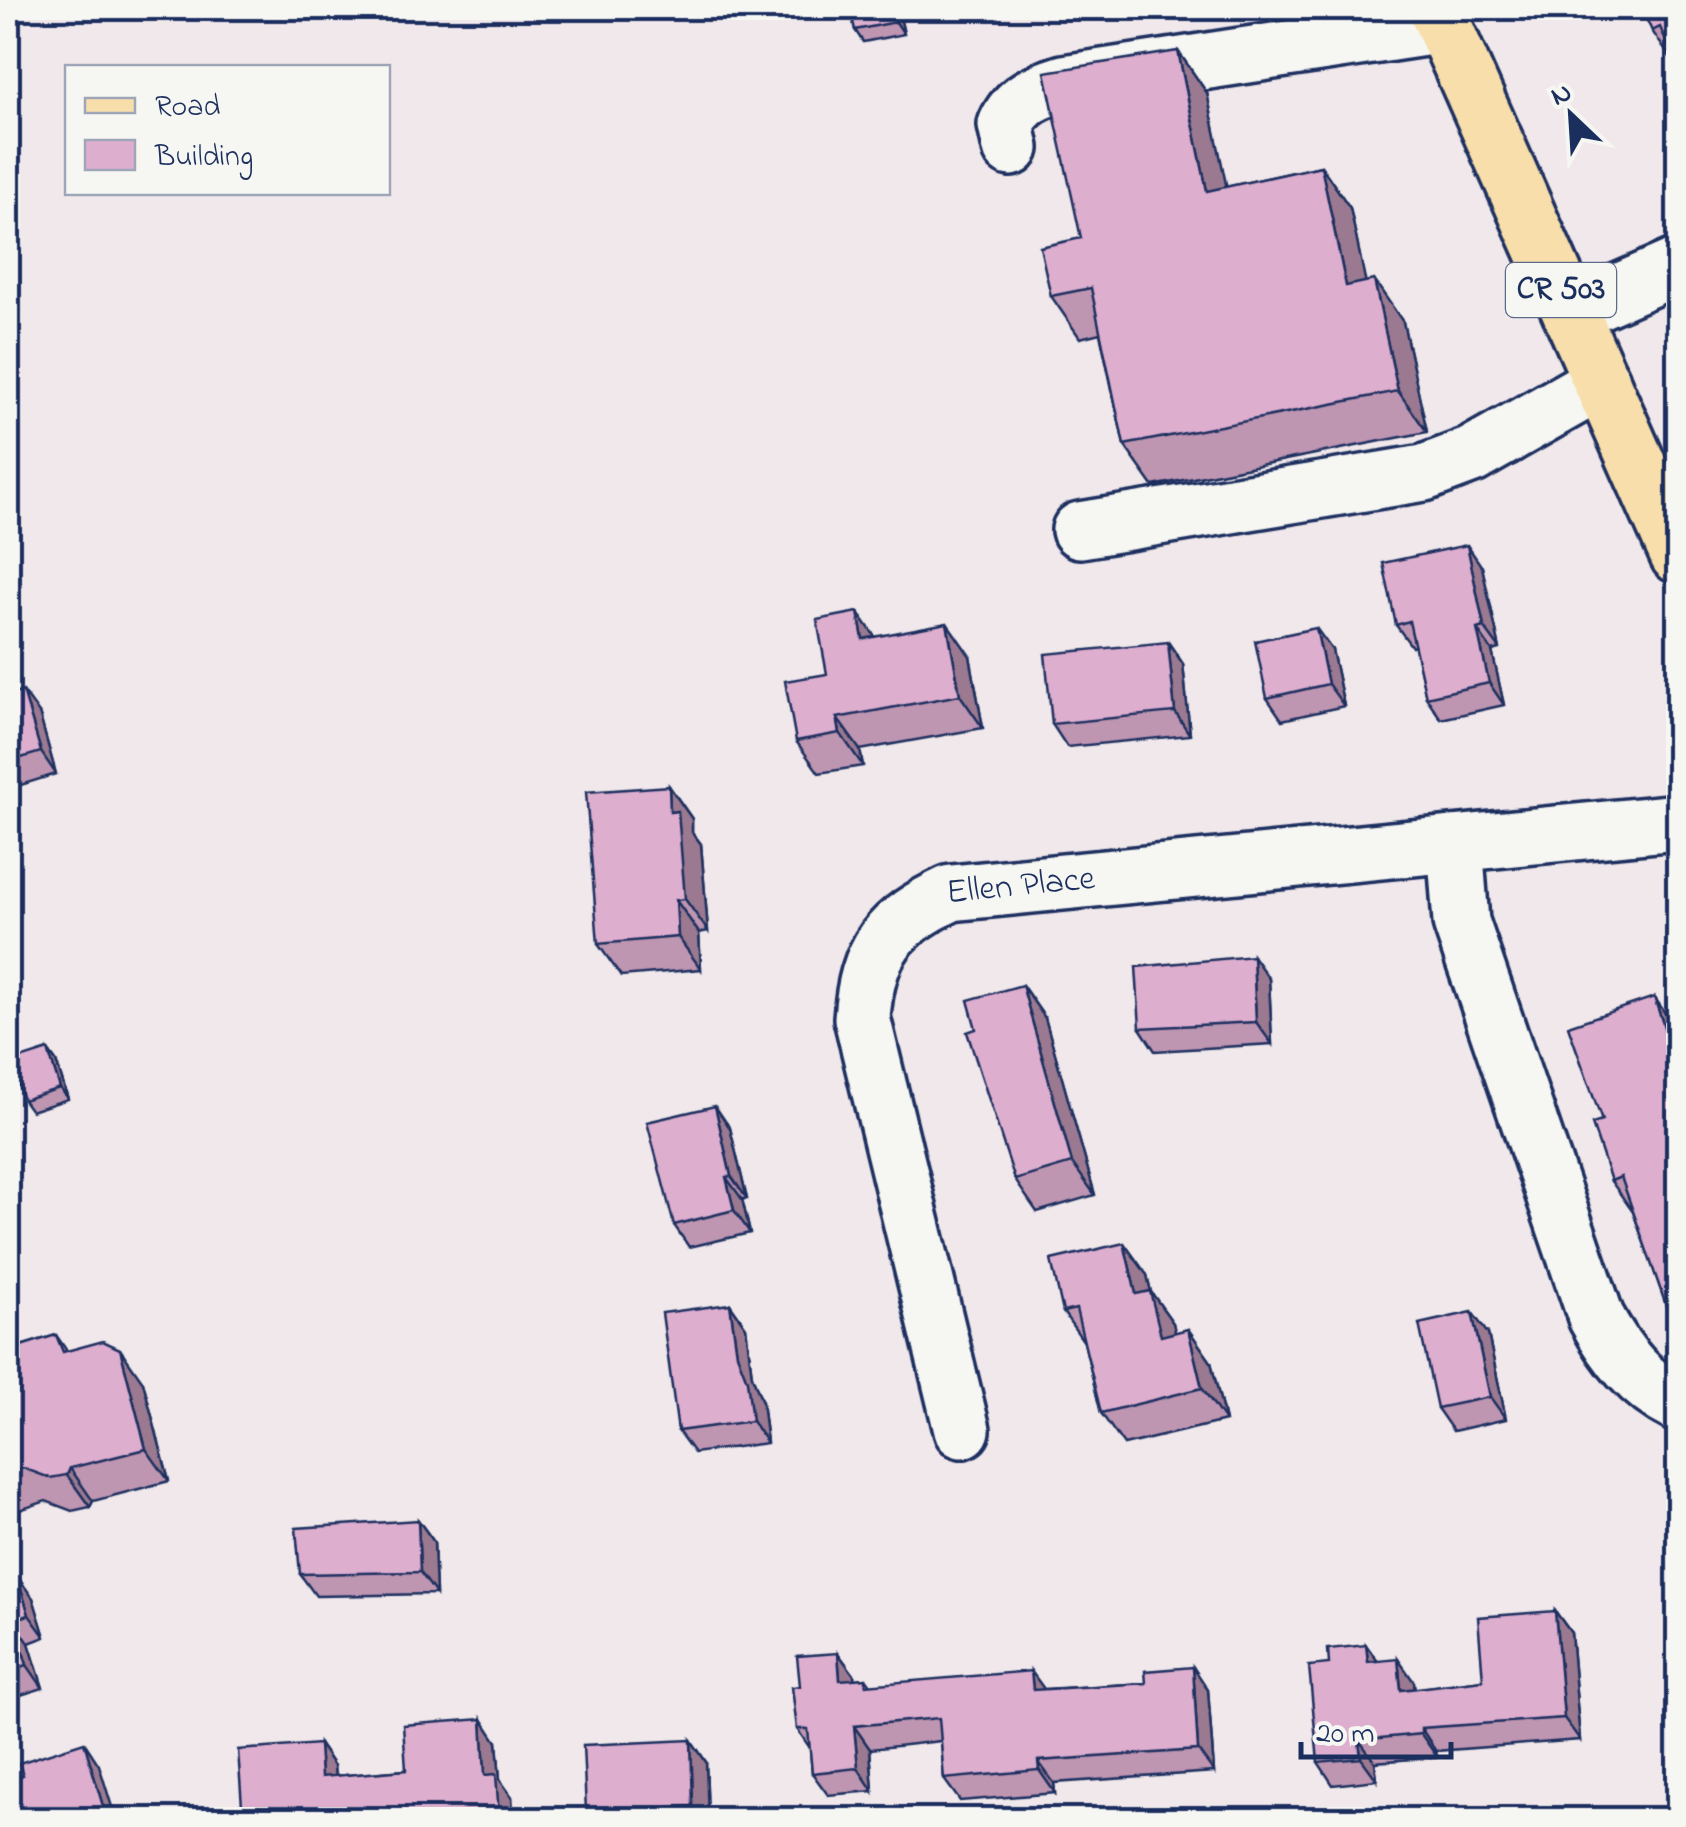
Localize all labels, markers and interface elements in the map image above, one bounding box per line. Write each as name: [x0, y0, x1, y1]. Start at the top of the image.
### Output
legend: [65, 65, 390, 195]
north arrow: [1521, 65, 1621, 165]
text: N: [1545, 73, 1579, 118]
text: Road: [155, 86, 220, 130]
text: Building: [154, 136, 253, 180]
road number: CR 503: [1506, 263, 1616, 317]
street label: Ellen Place: [944, 854, 1098, 919]
scale bar: [1301, 1697, 1451, 1759]
text: 20 m: [1316, 1713, 1375, 1757]

